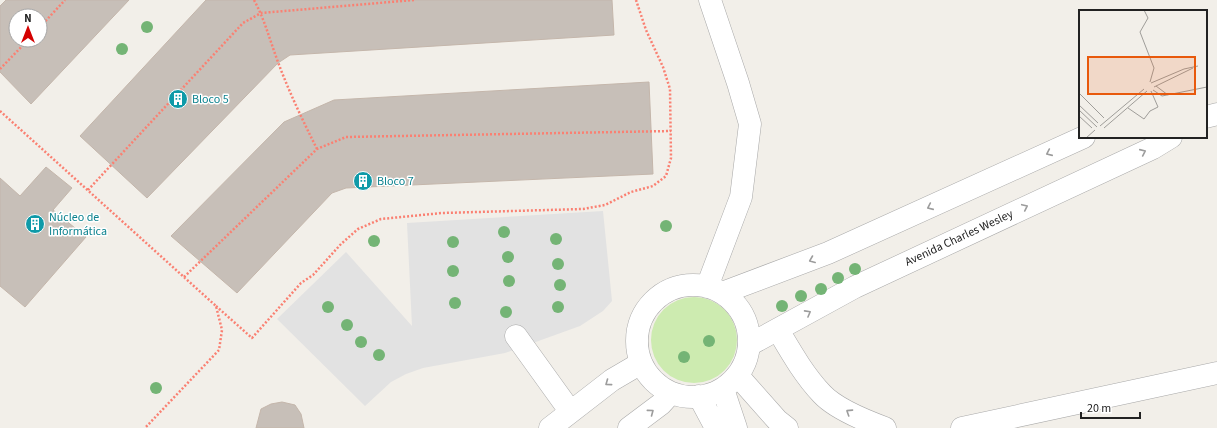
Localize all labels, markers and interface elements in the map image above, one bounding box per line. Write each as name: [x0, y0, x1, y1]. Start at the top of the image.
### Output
north arrow: [8, 8, 48, 48]
inset map: [1079, 10, 1207, 138]
text: N: [24, 11, 32, 26]
building icon: Bloco 5: [167, 88, 189, 110]
place label: Bloco 5: [192, 91, 229, 108]
one-way arrow: [1045, 148, 1053, 156]
one-way arrow: [1139, 149, 1147, 157]
building icon: Bloco 7: [352, 170, 374, 192]
place label: Bloco 7: [377, 173, 414, 190]
one-way arrow: [927, 202, 935, 210]
one-way arrow: [1021, 204, 1029, 212]
street label: Avenida Charles Wesley: [902, 205, 1016, 271]
place label: Núcleo de Informática: [49, 209, 107, 240]
building icon: Núcleo de Informática: [24, 213, 46, 235]
one-way arrow: [808, 255, 815, 263]
one-way arrow: [804, 310, 811, 318]
one-way arrow: [605, 378, 612, 386]
scale bar: [1081, 394, 1140, 420]
text: 20 m: [1087, 400, 1111, 417]
one-way arrow: [646, 409, 653, 416]
one-way arrow: [847, 410, 854, 417]

